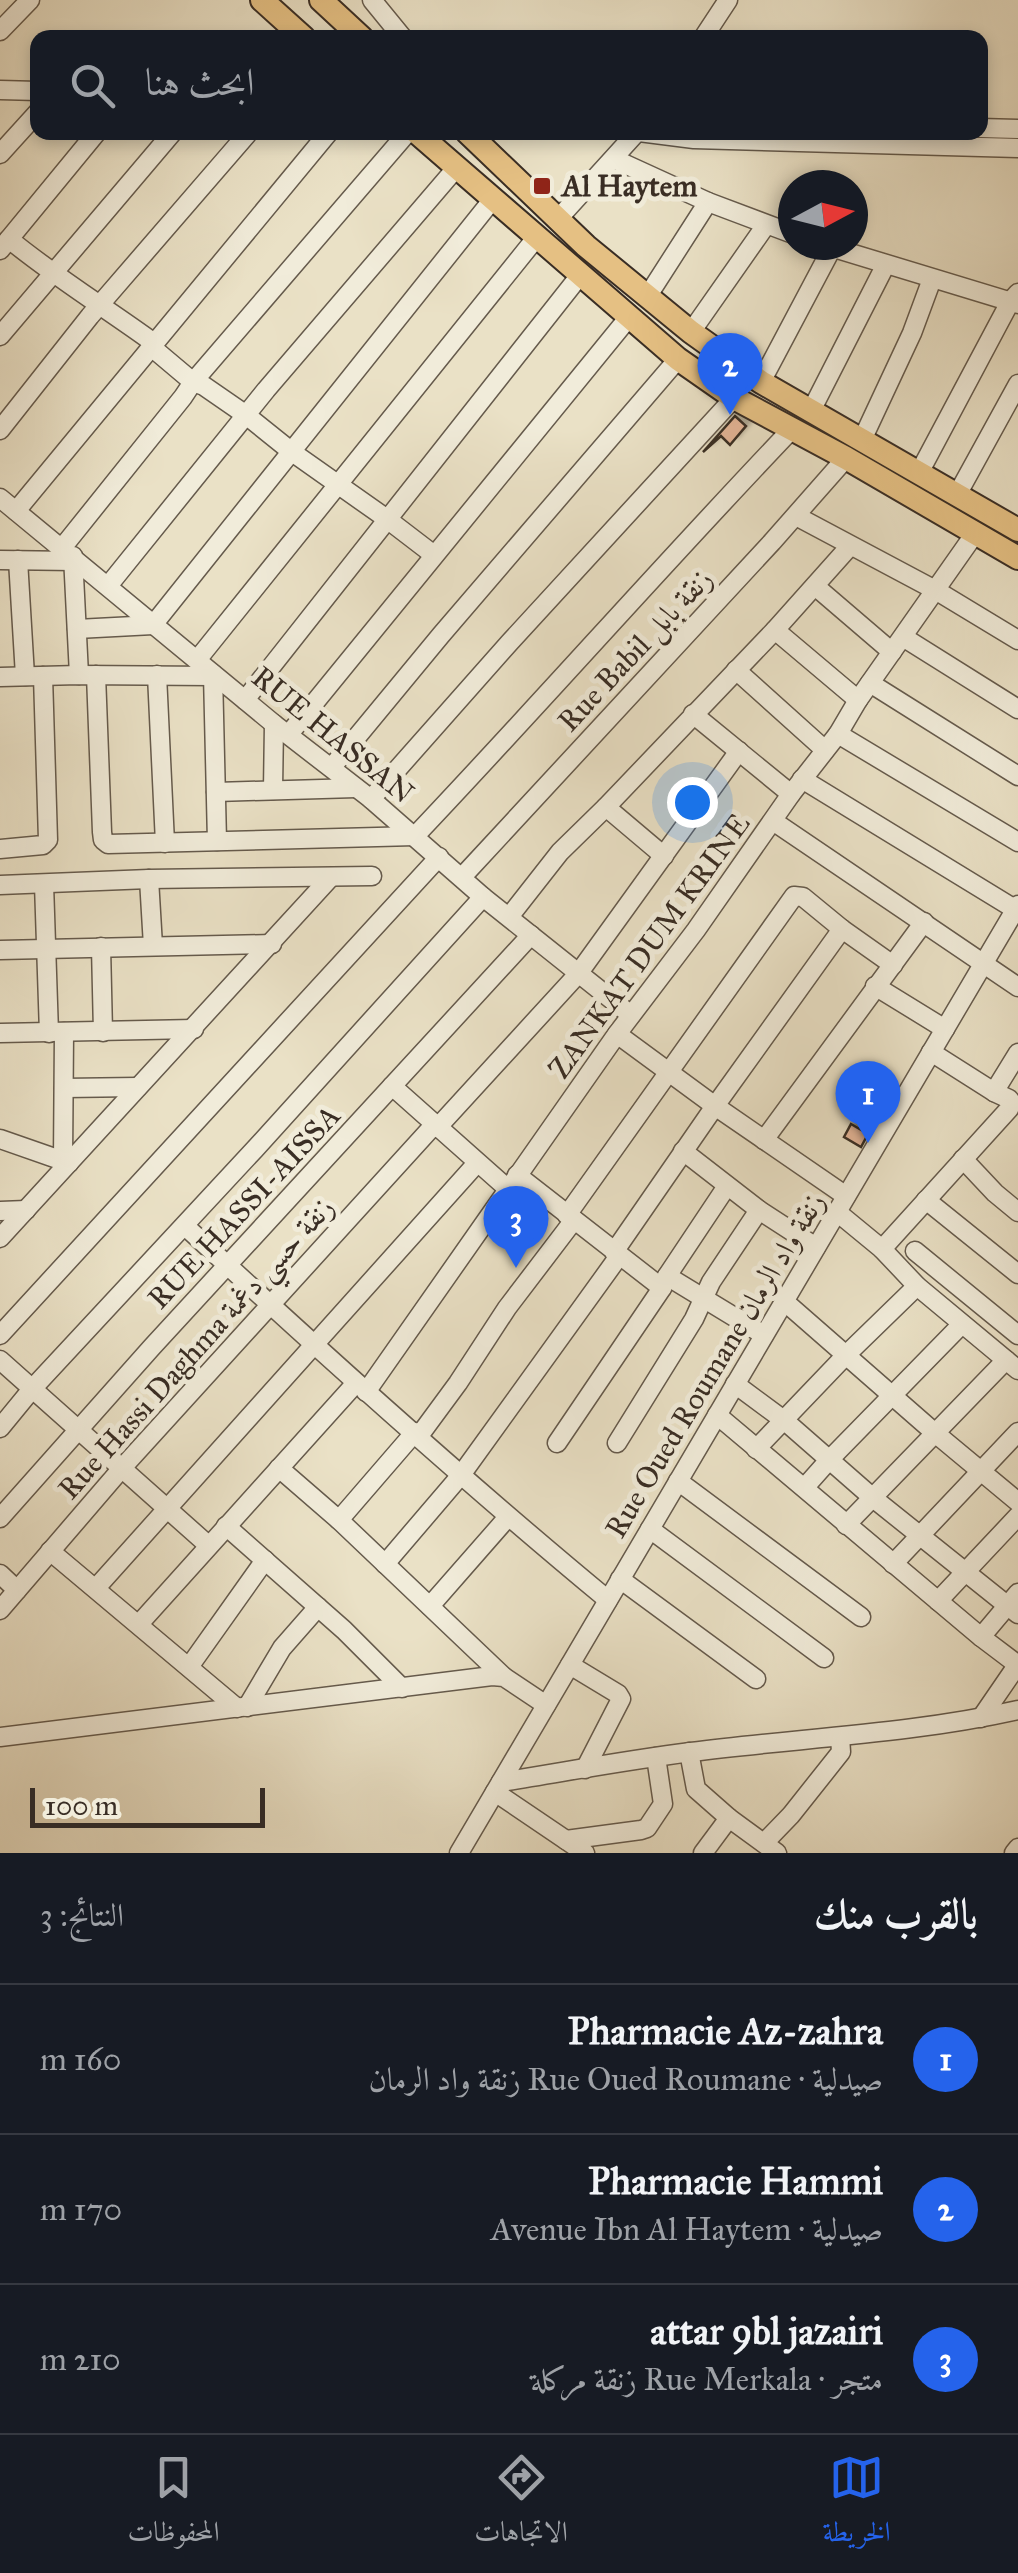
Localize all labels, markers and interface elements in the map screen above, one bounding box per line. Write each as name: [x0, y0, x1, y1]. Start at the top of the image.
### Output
search box: [30, 30, 988, 140]
icon: search: [65, 58, 120, 113]
text: ابحث هنا: [145, 59, 255, 105]
place label: Al Haytem: [560, 168, 698, 204]
north arrow: [778, 170, 868, 260]
marker: Al Haytem: [531, 175, 553, 197]
pin: 2: [698, 332, 762, 415]
street label: Rue Babil زنقة بابل: [550, 561, 722, 741]
street label: RUE HASSAN: [245, 659, 421, 811]
your location: [667, 777, 718, 828]
street label: ZANKAT DUM KRINE: [541, 806, 757, 1086]
pin: 1: [836, 1060, 900, 1143]
street label: RUE HASSI-AISSA: [140, 1098, 348, 1316]
pin: 3: [484, 1186, 548, 1268]
street label: Rue Oued Roumane زنقة واد الرمان: [597, 1186, 833, 1544]
street label: Rue Hassi Daghma زنقة حسي دغمة: [51, 1189, 349, 1513]
scale bar: [30, 1783, 265, 1828]
text: 100 m: [45, 1788, 118, 1823]
text: بالقرب منك: [814, 1888, 978, 1940]
text: النتائج: 3: [40, 1896, 124, 1935]
text: Pharmacie Az-zahra: [568, 2008, 883, 2054]
text: 160 m: [40, 2040, 121, 2079]
text: 1: [939, 2040, 952, 2079]
text: صيدلية · Rue Oued Roumane زنقة واد الرمان: [368, 2060, 883, 2099]
text: Pharmacie Hammi: [588, 2158, 883, 2204]
text: 170 m: [40, 2190, 122, 2229]
text: 2: [938, 2190, 953, 2229]
text: صيدلية · Avenue Ibn Al Haytem: [491, 2210, 883, 2249]
text: attar 9bl jazairi: [650, 2308, 883, 2354]
text: 210 m: [40, 2340, 121, 2379]
text: 3: [939, 2340, 952, 2379]
text: متجر · Rue Merkala زنقة مركلة: [530, 2360, 883, 2399]
tab: المحفوظات: [127, 2450, 220, 2559]
tab: الاتجاهات: [474, 2450, 568, 2559]
tab: الخريطة: [823, 2450, 891, 2559]

